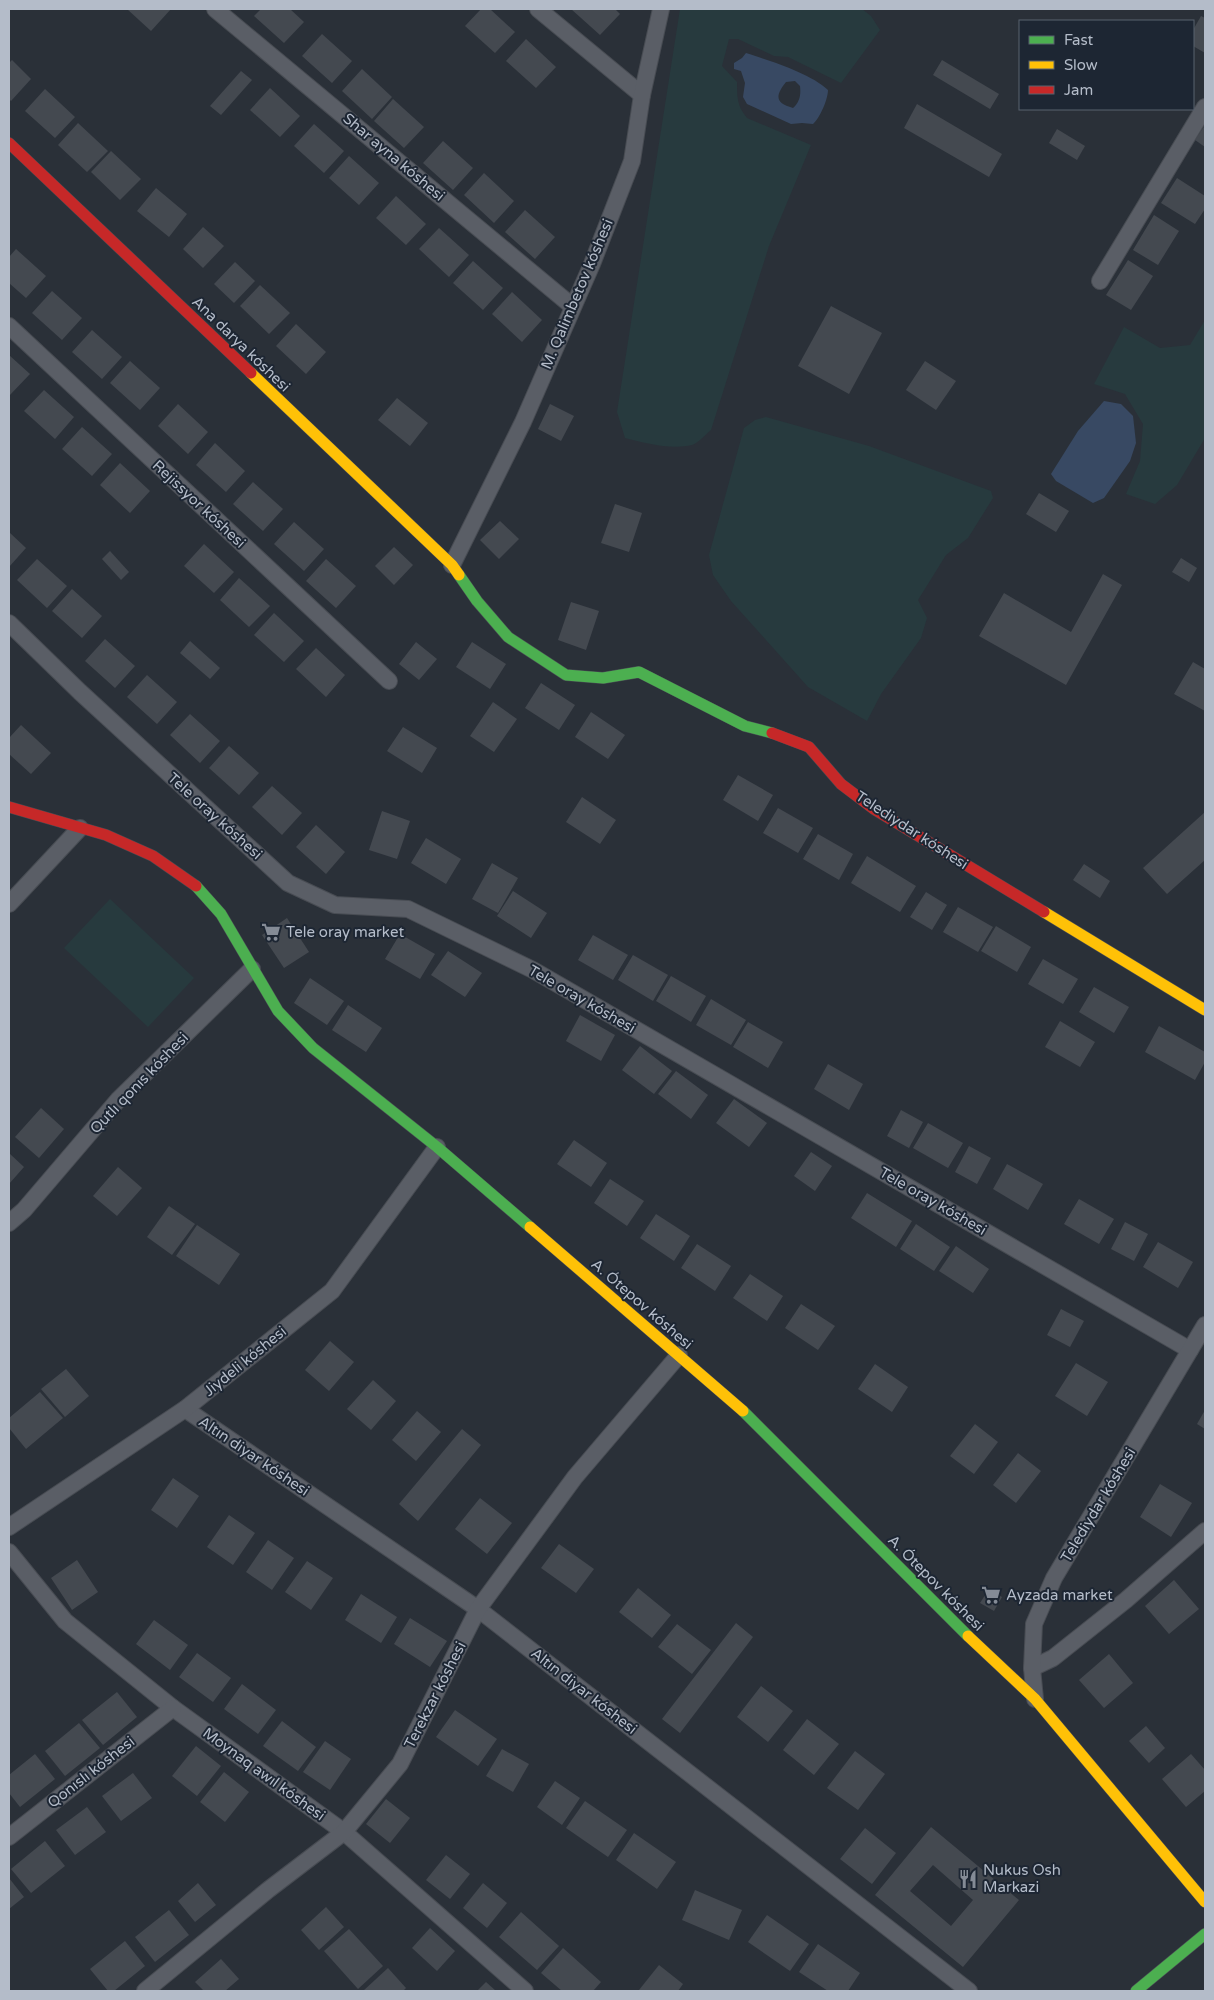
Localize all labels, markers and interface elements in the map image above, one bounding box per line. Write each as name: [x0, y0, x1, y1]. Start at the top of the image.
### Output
legend: [1019, 20, 1194, 110]
text: Fast: [1064, 31, 1094, 49]
text: Slow: [1064, 56, 1098, 74]
text: Jam: [1064, 81, 1093, 99]
street label: Shar ayna kóshesi: [340, 109, 448, 205]
street label: M. Qalimbetov kóshesi: [537, 216, 617, 372]
street label: Ana darya kóshesi: [188, 293, 294, 395]
street label: Rejissyor kóshesi: [149, 456, 249, 552]
street label: Tele oray kóshesi: [164, 769, 266, 863]
street label: Telediydar kóshesi: [852, 787, 972, 873]
supermarket icon: Tele oray market: [260, 921, 282, 943]
place label: Tele oray market: [286, 923, 404, 941]
street label: Tele oray kóshesi: [525, 961, 639, 1037]
street label: Qutlı qonıs kóshesi: [86, 1029, 192, 1137]
street label: Tele oray kóshesi: [876, 1163, 990, 1239]
street label: A. Ótepov kóshesi: [588, 1255, 696, 1353]
street label: Jiydeli kóshesi: [200, 1322, 290, 1400]
street label: Altın diyar kóshesi: [195, 1412, 313, 1500]
street label: Telediydar kóshesi: [1057, 1444, 1139, 1566]
street label: A. Ótepov kóshesi: [884, 1531, 988, 1635]
supermarket icon: Ayzada market: [980, 1584, 1002, 1606]
place label: Ayzada market: [1006, 1586, 1113, 1604]
street label: Terekzar kóshesi: [400, 1639, 470, 1751]
street label: Altın diyar kóshesi: [527, 1644, 641, 1738]
street label: Moynaq awıl kóshesi: [199, 1724, 329, 1824]
street label: Qonıslı kóshesi: [44, 1732, 138, 1812]
place label: Nukus Osh Markazi: [983, 1861, 1061, 1896]
restaurant icon: Nukus Osh Markazi: [957, 1868, 979, 1890]

